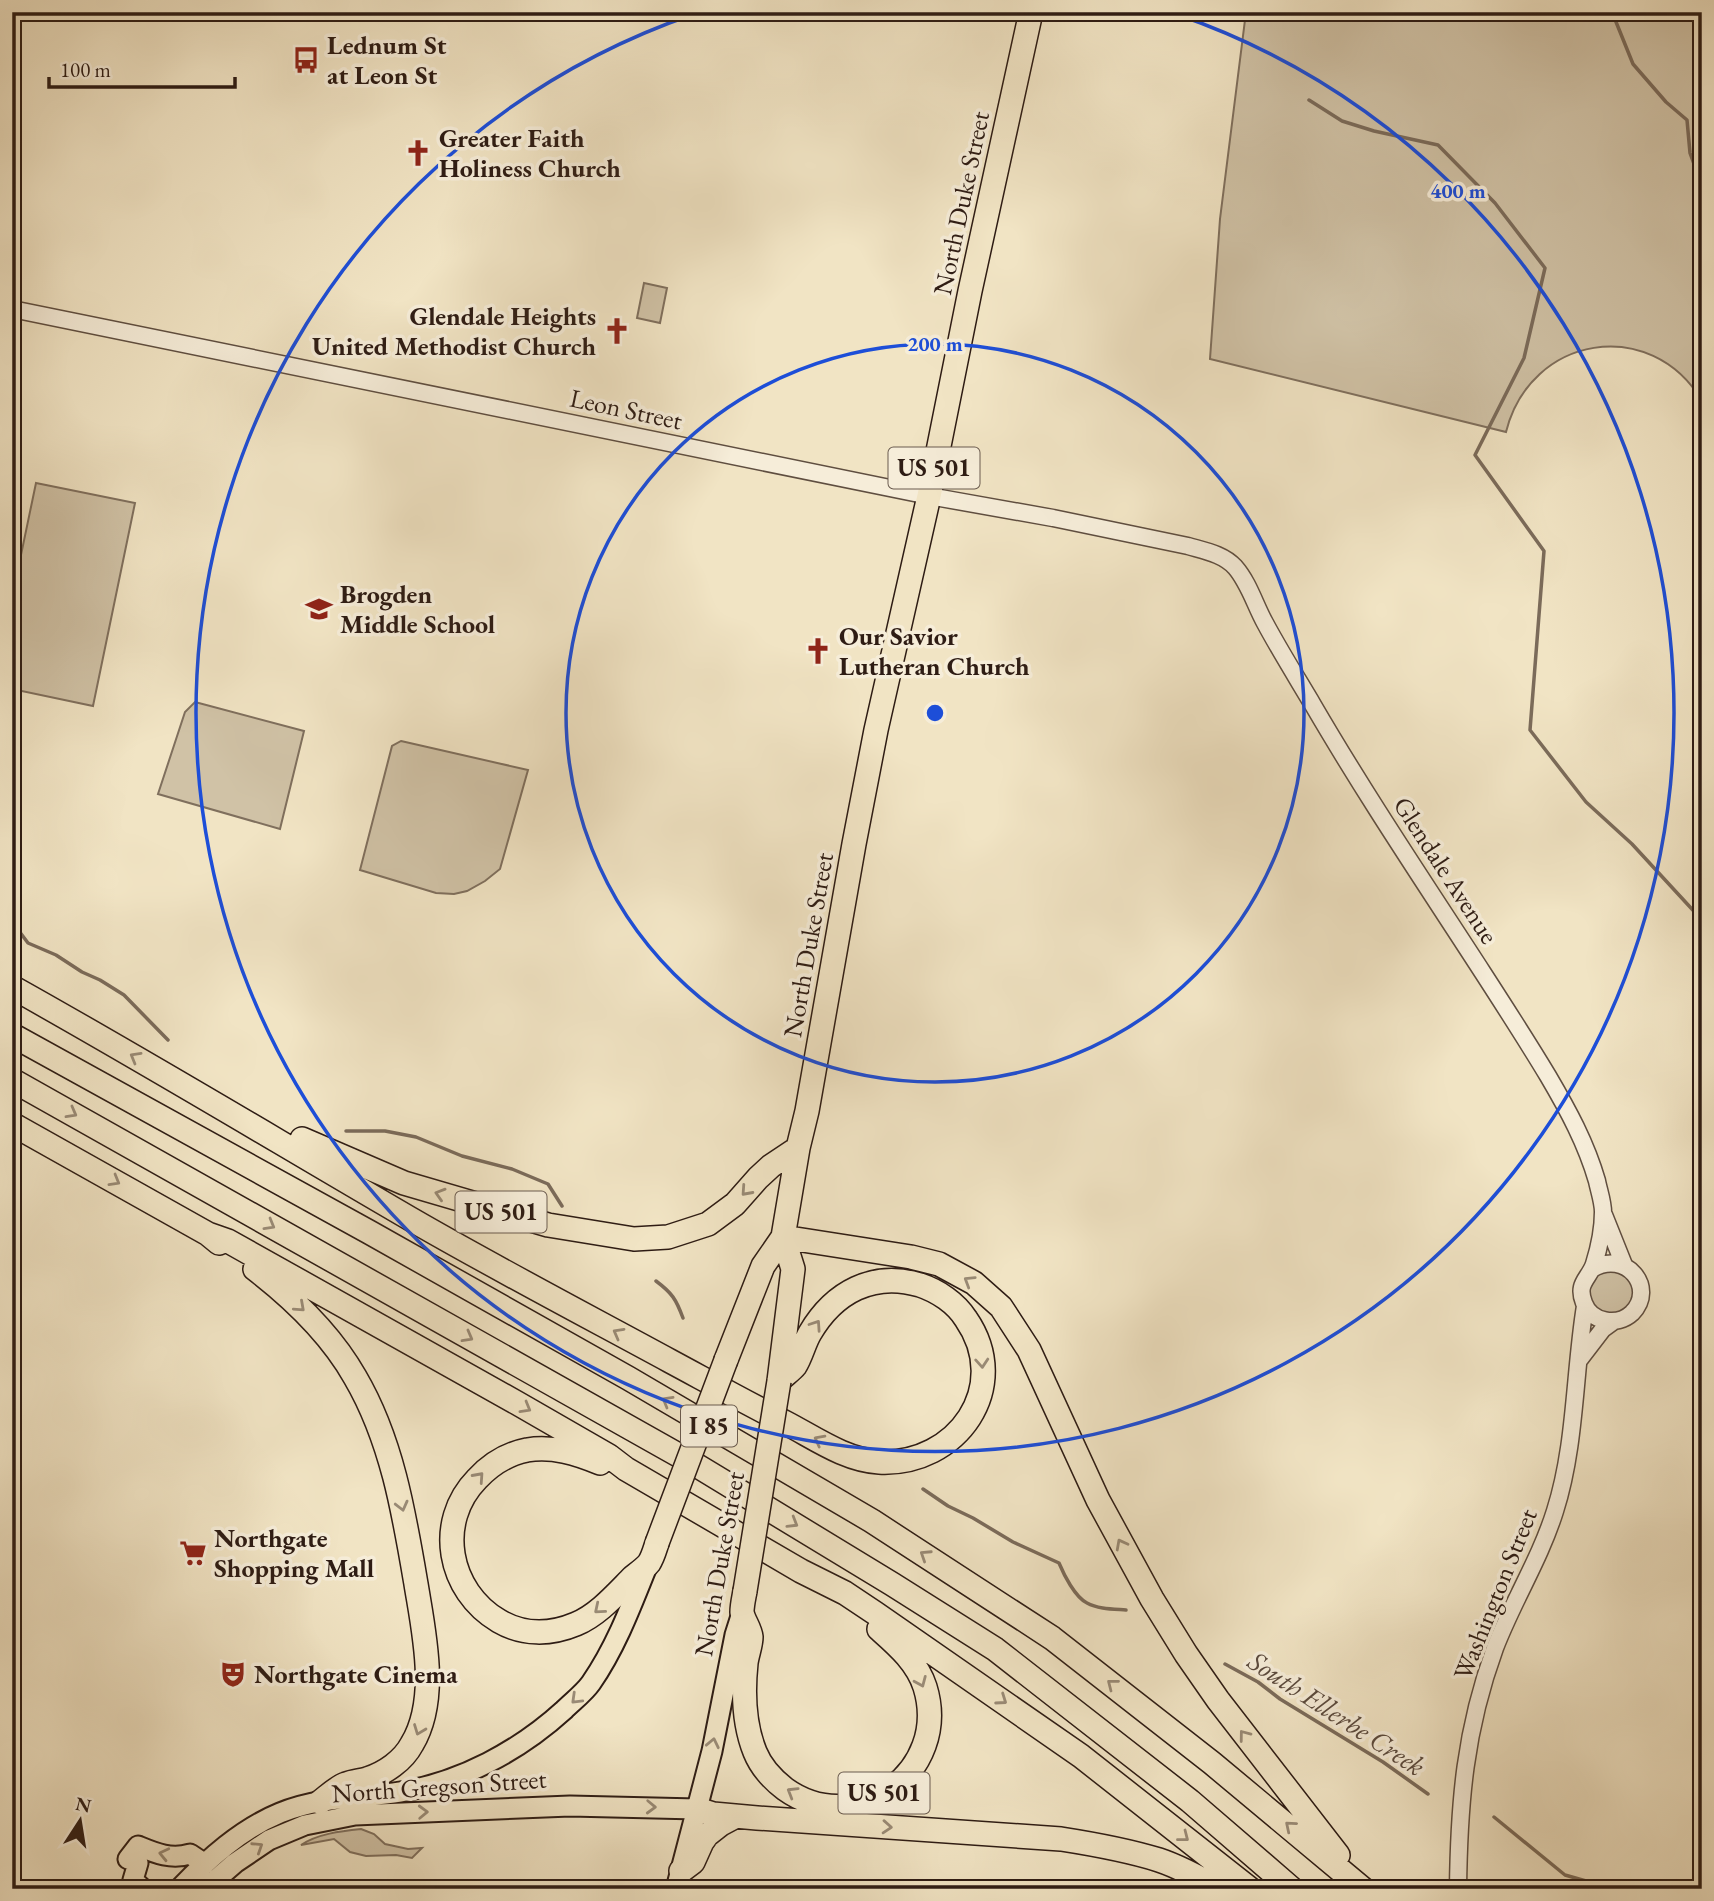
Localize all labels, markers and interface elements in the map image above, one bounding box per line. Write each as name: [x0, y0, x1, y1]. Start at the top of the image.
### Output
place label: Lednum St at Leon St: [327, 28, 447, 92]
bus stop icon: Lednum St at Leon St: [291, 45, 321, 75]
scale bar: [49, 46, 234, 90]
text: 100 m: [60, 56, 111, 83]
street label: North Duke Street: [925, 108, 997, 298]
place label: Greater Faith Holiness Church: [439, 121, 621, 185]
church icon: Greater Faith Holiness Church: [403, 138, 433, 168]
text: 400 m: [1430, 177, 1486, 204]
place label: Glendale Heights United Methodist Church: [312, 299, 596, 363]
church icon: Glendale Heights United Methodist Church: [602, 316, 632, 346]
text: 200 m: [907, 330, 963, 357]
street label: Leon Street: [567, 381, 685, 437]
road number: US 501: [888, 448, 979, 489]
place label: Brogden Middle School: [340, 577, 495, 641]
school or university icon: Brogden Middle School: [304, 594, 334, 624]
place label: Our Savior Lutheran Church: [839, 619, 1030, 683]
church icon: Our Savior Lutheran Church: [803, 636, 833, 666]
centre of rings: [923, 701, 947, 725]
street label: Glendale Avenue: [1386, 790, 1506, 950]
street label: North Duke Street: [775, 850, 841, 1040]
one-way arrow: [130, 1052, 143, 1065]
one-way arrow: [65, 1105, 77, 1118]
one-way arrow: [107, 1173, 120, 1186]
one-way arrow: [741, 1183, 754, 1196]
one-way arrow: [435, 1188, 447, 1203]
road number: US 501: [456, 1192, 546, 1232]
one-way arrow: [263, 1217, 275, 1230]
one-way arrow: [964, 1277, 977, 1290]
one-way arrow: [292, 1299, 305, 1311]
one-way arrow: [807, 1320, 820, 1333]
one-way arrow: [461, 1328, 474, 1341]
one-way arrow: [613, 1328, 626, 1341]
one-way arrow: [974, 1358, 989, 1369]
one-way arrow: [661, 1396, 674, 1409]
one-way arrow: [518, 1400, 531, 1413]
road number: I 85: [681, 1406, 737, 1446]
one-way arrow: [814, 1435, 826, 1449]
street label: North Duke Street: [686, 1469, 752, 1659]
one-way arrow: [470, 1473, 483, 1486]
one-way arrow: [394, 1500, 408, 1512]
street label: Washington Street: [1445, 1503, 1545, 1685]
one-way arrow: [786, 1514, 799, 1527]
place label: Northgate Shopping Mall: [214, 1521, 374, 1585]
supermarket icon: Northgate Shopping Mall: [178, 1538, 208, 1568]
one-way arrow: [1116, 1539, 1129, 1551]
one-way arrow: [919, 1551, 932, 1564]
one-way arrow: [594, 1601, 607, 1613]
water label: South Ellerbe Creek: [1241, 1642, 1433, 1784]
place label: Northgate Cinema: [254, 1657, 458, 1691]
theatre icon: Northgate Cinema: [218, 1659, 248, 1689]
one-way arrow: [913, 1675, 927, 1687]
one-way arrow: [1107, 1680, 1119, 1693]
one-way arrow: [571, 1690, 584, 1703]
one-way arrow: [994, 1692, 1007, 1704]
one-way arrow: [413, 1723, 427, 1735]
one-way arrow: [1240, 1730, 1253, 1743]
one-way arrow: [705, 1737, 720, 1749]
street label: North Gregson Street: [330, 1762, 548, 1810]
road number: US 501: [838, 1773, 930, 1814]
north arrow: [46, 1786, 116, 1856]
one-way arrow: [786, 1787, 799, 1800]
text: N: [73, 1791, 94, 1819]
one-way arrow: [646, 1799, 657, 1814]
one-way arrow: [418, 1804, 429, 1819]
one-way arrow: [882, 1819, 893, 1834]
one-way arrow: [1285, 1822, 1298, 1834]
one-way arrow: [1176, 1828, 1189, 1841]
one-way arrow: [250, 1842, 263, 1855]
one-way arrow: [158, 1848, 170, 1862]

